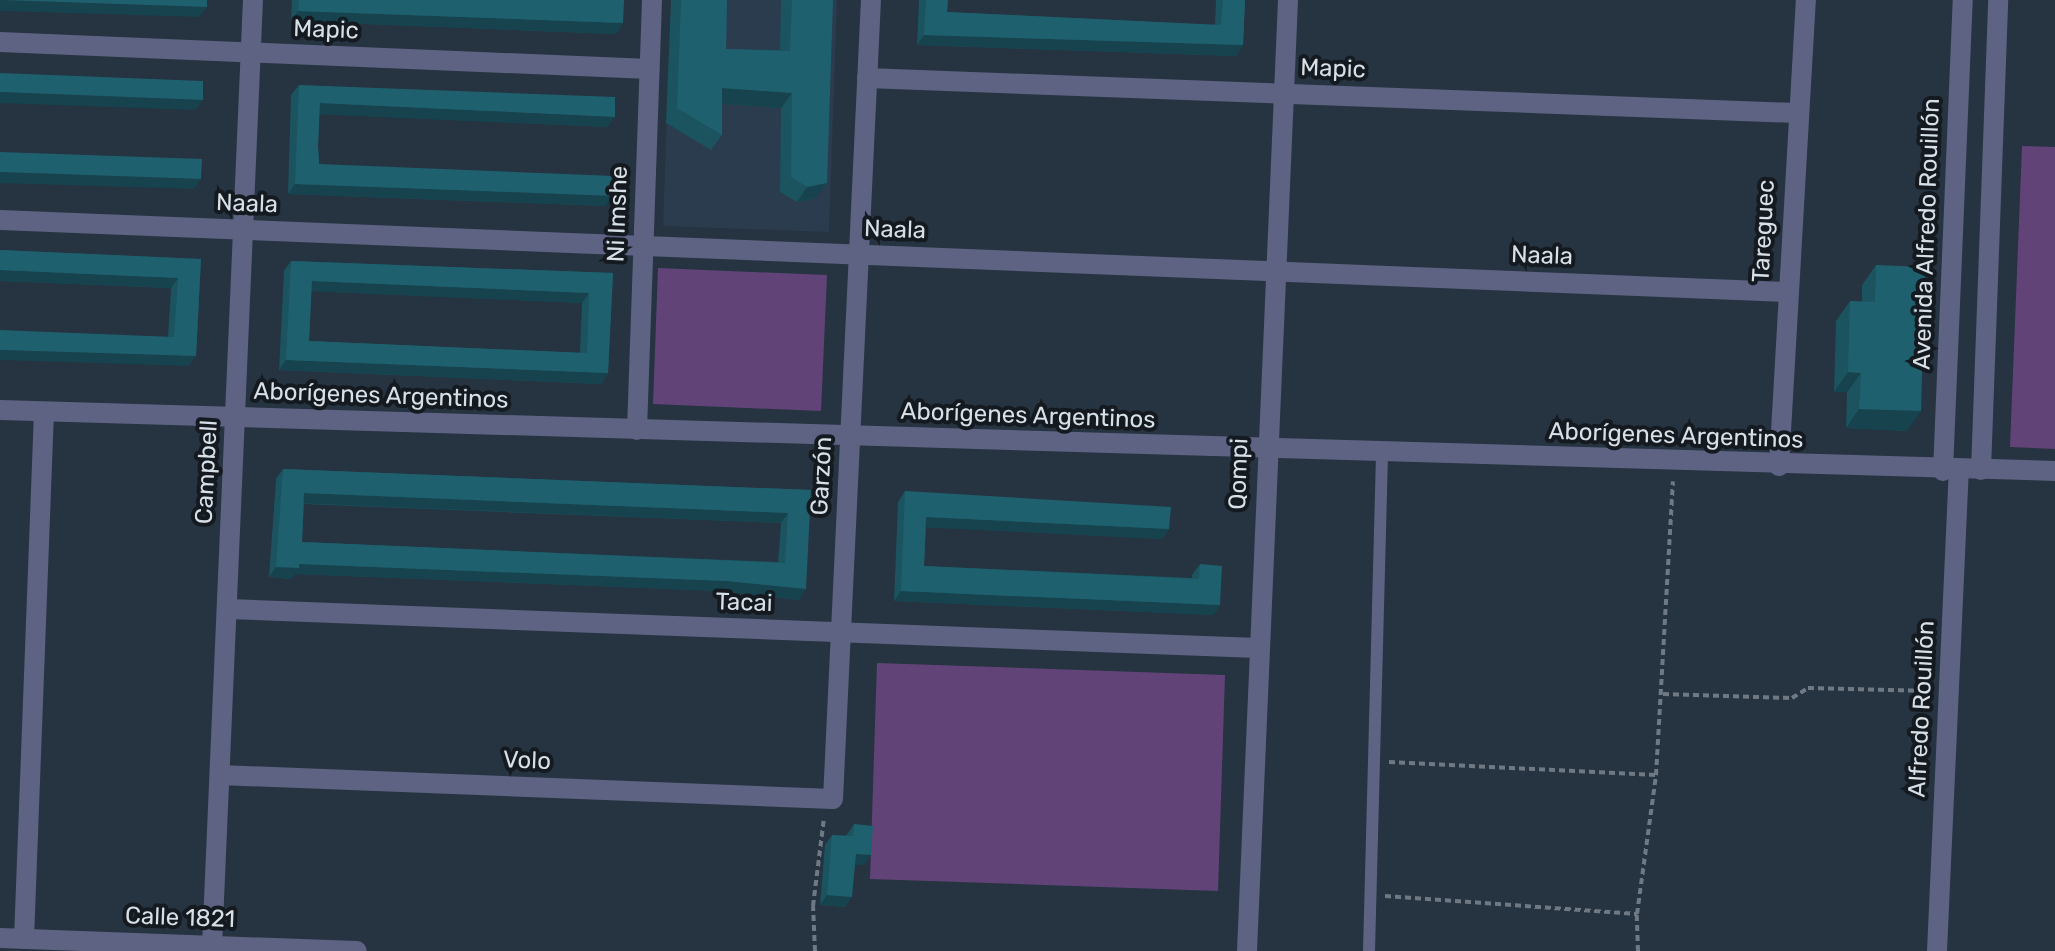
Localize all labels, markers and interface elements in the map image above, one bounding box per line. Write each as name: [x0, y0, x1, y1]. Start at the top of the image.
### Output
street label: Mapic: [293, 14, 359, 46]
street label: Mapic: [1300, 53, 1366, 85]
street label: Avenida Alfredo Rouillón: [1908, 97, 1946, 371]
street label: Ni Imshe: [602, 165, 634, 263]
street label: Tareguec: [1747, 179, 1781, 283]
street label: Naala: [215, 189, 279, 219]
street label: Naala: [863, 215, 927, 245]
street label: Naala: [1510, 241, 1574, 271]
street label: Aborígenes Argentinos: [253, 377, 509, 415]
street label: Aborígenes Argentinos: [900, 397, 1156, 435]
street label: Aborígenes Argentinos: [1548, 417, 1804, 455]
street label: Campbell: [190, 419, 224, 525]
street label: Garzón: [806, 436, 838, 516]
street label: Qompi: [1223, 438, 1255, 510]
street label: Tacai: [715, 588, 773, 618]
street label: Alfredo Rouillón: [1903, 620, 1941, 798]
street label: Volo: [503, 746, 551, 776]
street label: Calle 1821: [124, 902, 236, 934]

